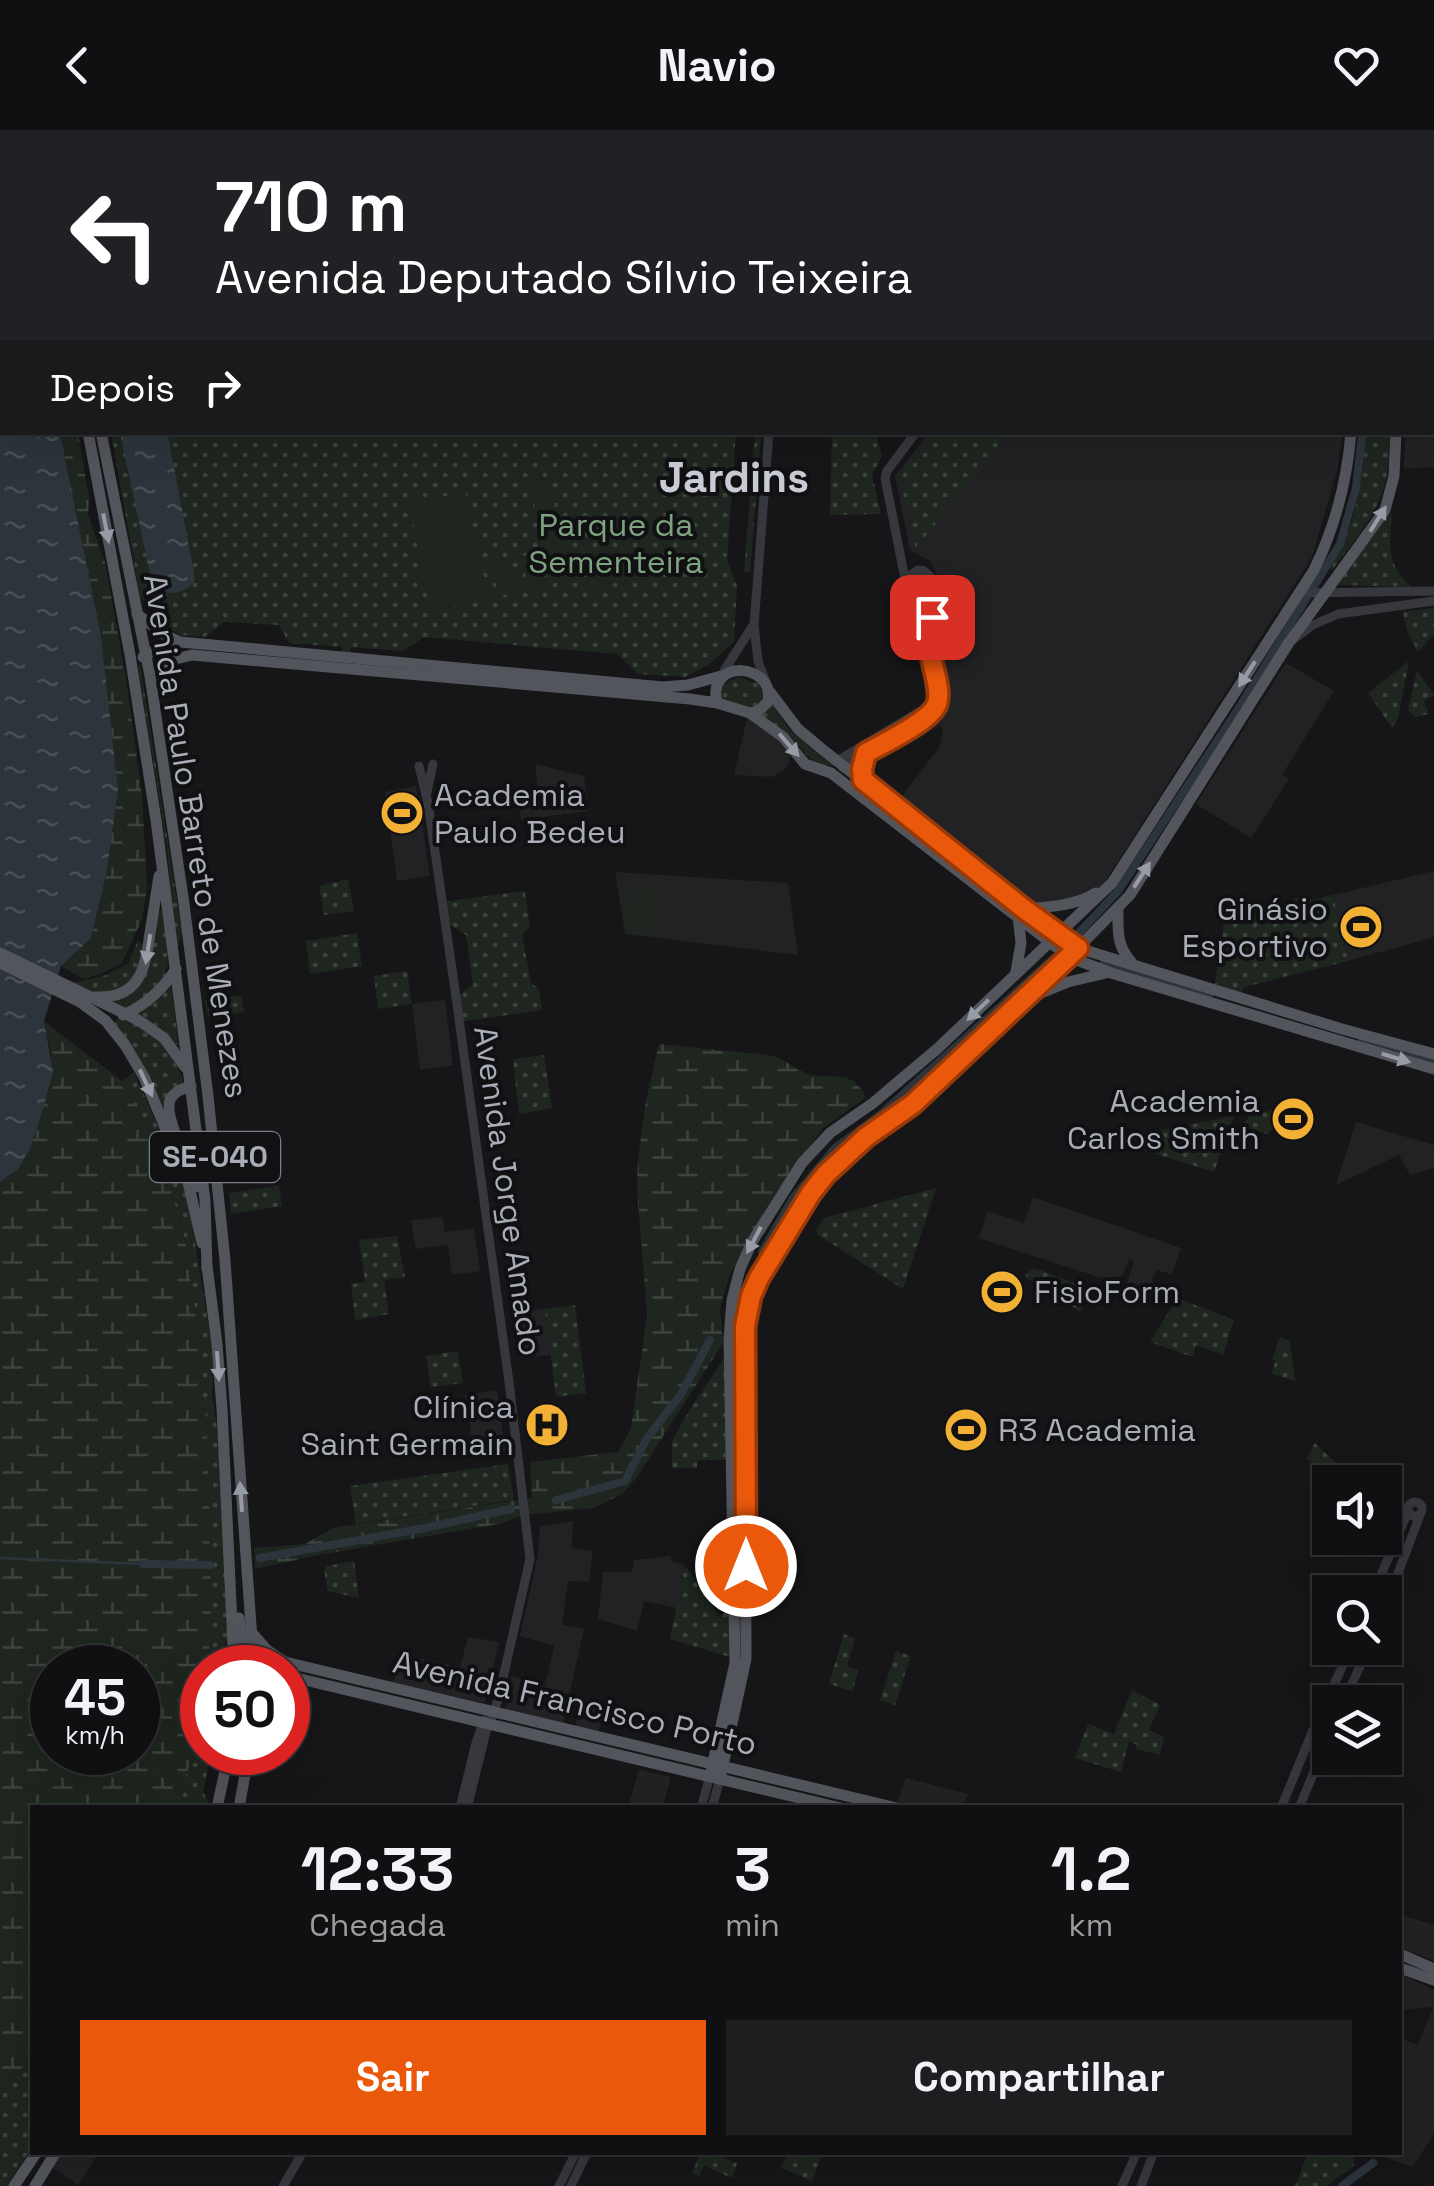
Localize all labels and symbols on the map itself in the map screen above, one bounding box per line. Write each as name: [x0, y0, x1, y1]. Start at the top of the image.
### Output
district label: Jardins: [659, 451, 809, 504]
park label: Parque da Sementeira: [528, 505, 704, 582]
one-way arrow: [1368, 505, 1387, 532]
one-way arrow: [99, 513, 114, 545]
street label: Avenida Paulo Barreto de Menezes: [135, 571, 257, 1101]
pin: [890, 575, 975, 660]
one-way arrow: [1238, 660, 1256, 688]
one-way arrow: [778, 732, 800, 757]
place label: Academia Paulo Bedeu: [434, 775, 626, 852]
sports icon: Academia Paulo Bedeu: [379, 790, 425, 836]
one-way arrow: [1133, 862, 1151, 889]
place label: Ginásio Esportivo: [1182, 889, 1328, 966]
sports icon: Ginásio Esportivo: [1338, 904, 1384, 950]
one-way arrow: [139, 934, 155, 965]
one-way arrow: [967, 998, 991, 1021]
street label: Avenida Jorge Amado: [465, 1024, 551, 1358]
one-way arrow: [1381, 1051, 1412, 1066]
one-way arrow: [137, 1069, 154, 1098]
place label: Academia Carlos Smith: [1067, 1081, 1260, 1158]
sports icon: Academia Carlos Smith: [1270, 1096, 1316, 1142]
road number: SE-040: [150, 1132, 280, 1182]
one-way arrow: [746, 1225, 763, 1254]
sports icon: FisioForm: [979, 1269, 1025, 1315]
place label: FisioForm: [1034, 1272, 1180, 1312]
one-way arrow: [211, 1351, 227, 1383]
place label: Clínica Saint Germain: [301, 1387, 514, 1464]
hospital icon: Clínica Saint Germain: [524, 1402, 570, 1448]
sports icon: R3 Academia: [943, 1407, 989, 1453]
place label: R3 Academia: [998, 1410, 1196, 1450]
one-way arrow: [233, 1480, 249, 1512]
position arrow: [694, 1514, 798, 1618]
street label: Avenida Francisco Porto: [389, 1642, 761, 1764]
speed limit sign: 50: [180, 1645, 310, 1775]

